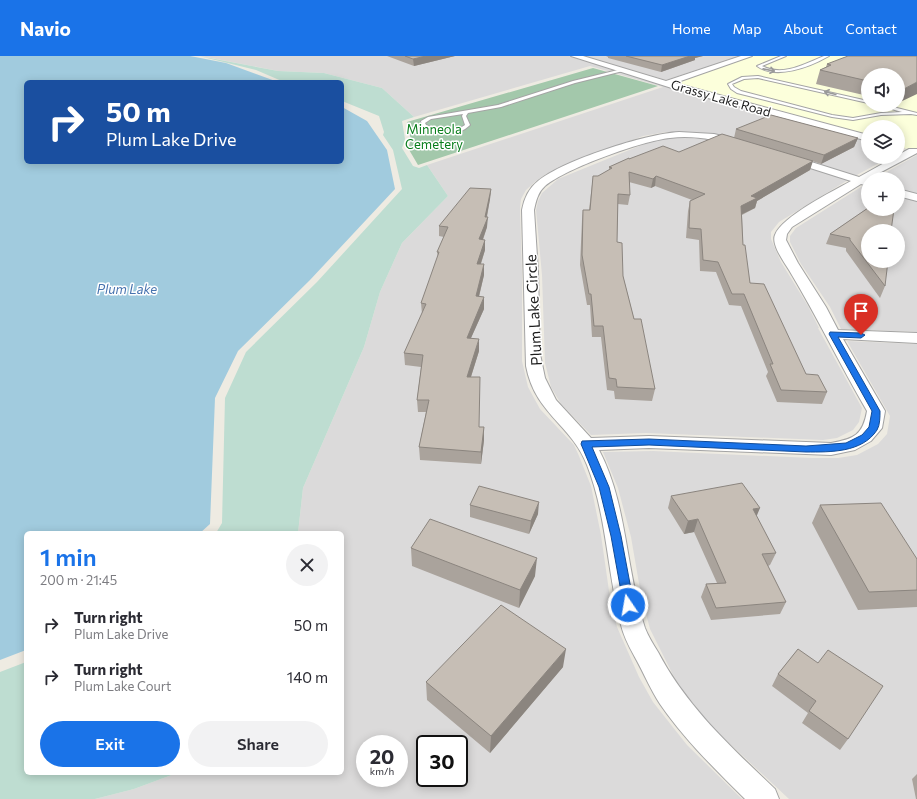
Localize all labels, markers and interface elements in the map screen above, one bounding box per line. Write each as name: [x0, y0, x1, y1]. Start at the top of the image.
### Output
text: Navio: [20, 17, 71, 40]
text: Home: [672, 20, 711, 37]
text: Map: [733, 20, 761, 37]
text: About: [783, 20, 823, 37]
text: Contact: [845, 20, 897, 37]
one-way arrow: [762, 66, 775, 74]
map controls: [861, 68, 905, 268]
button: sound: [861, 68, 905, 112]
street label: Grassy Lake Road: [669, 76, 773, 120]
one-way arrow: [824, 89, 837, 96]
text: 50 m: [106, 94, 171, 128]
icon: right: [40, 96, 92, 148]
button: layers: [861, 120, 905, 164]
park label: Minneola Cemetery: [405, 121, 463, 152]
text: Plum Lake Drive: [106, 128, 237, 150]
button: +: [861, 172, 905, 216]
button: −: [861, 224, 905, 268]
street label: Plum Lake Circle: [521, 254, 545, 366]
water label: Plum Lake: [97, 281, 157, 297]
pin: [844, 294, 878, 335]
icon: arrive: [850, 300, 872, 322]
text: 1 min: [40, 542, 97, 571]
button: close: [286, 544, 328, 586]
text: 200 m · 21:45: [40, 572, 117, 588]
position arrow: [607, 584, 649, 626]
text: Turn right: [74, 608, 143, 626]
icon: right: [40, 614, 62, 636]
text: 50 m: [294, 616, 328, 634]
text: Plum Lake Drive: [74, 626, 168, 642]
text: Turn right: [74, 660, 143, 678]
icon: right: [40, 666, 62, 688]
text: 140 m: [287, 668, 328, 686]
text: Plum Lake Court: [74, 678, 171, 694]
button: Exit: [40, 721, 180, 767]
button: Share: [188, 721, 328, 767]
speed limit sign: 30: [416, 735, 468, 787]
text: 20: [370, 744, 394, 768]
text: km/h: [370, 765, 394, 777]

